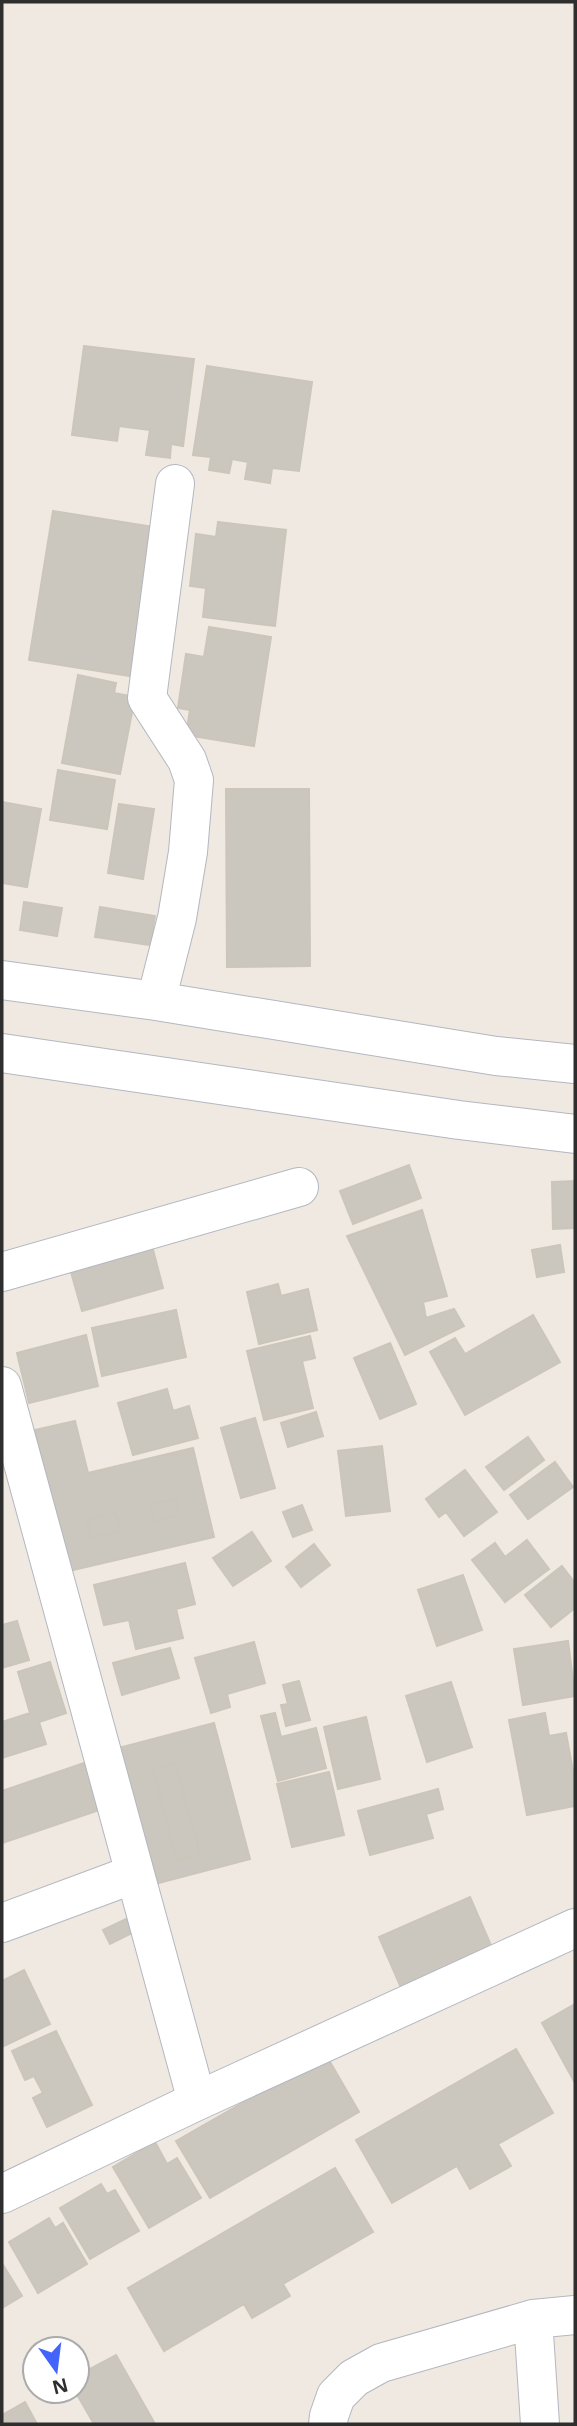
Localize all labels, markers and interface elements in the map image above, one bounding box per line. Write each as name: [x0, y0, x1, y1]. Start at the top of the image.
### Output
north arrow: [21, 2335, 91, 2405]
text: N: [49, 2372, 71, 2401]

